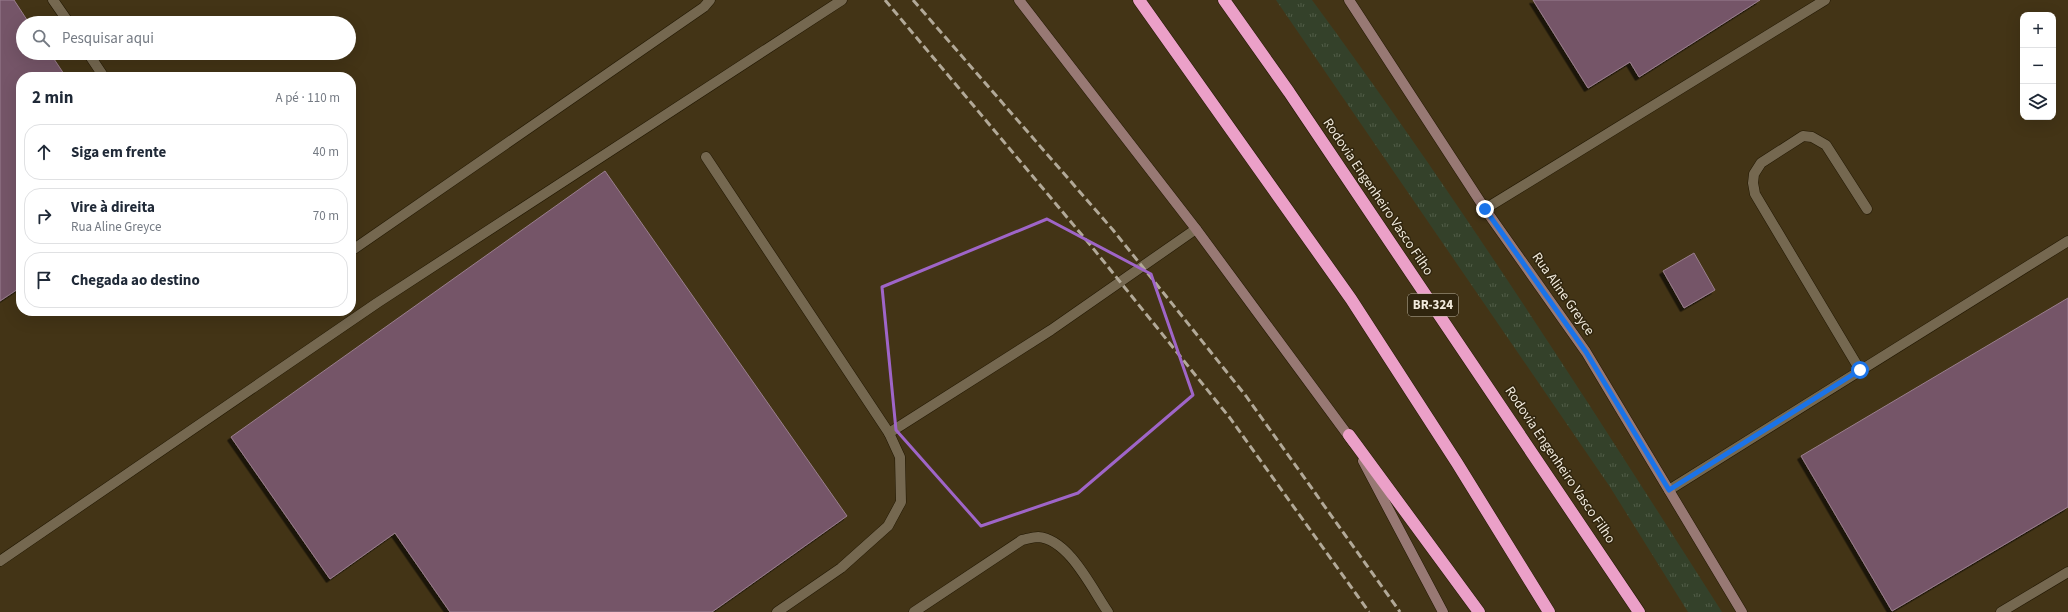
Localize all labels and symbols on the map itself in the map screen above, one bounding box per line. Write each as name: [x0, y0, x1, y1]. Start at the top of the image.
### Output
street label: Rodovia Engenheiro Vasco Filho: [1318, 114, 1438, 280]
route end: [1476, 200, 1494, 218]
street label: Rua Aline Greyce: [1527, 248, 1599, 340]
road number: BR-324: [1408, 294, 1458, 316]
route start: [1851, 361, 1869, 379]
street label: Rodovia Engenheiro Vasco Filho: [1500, 382, 1620, 548]

